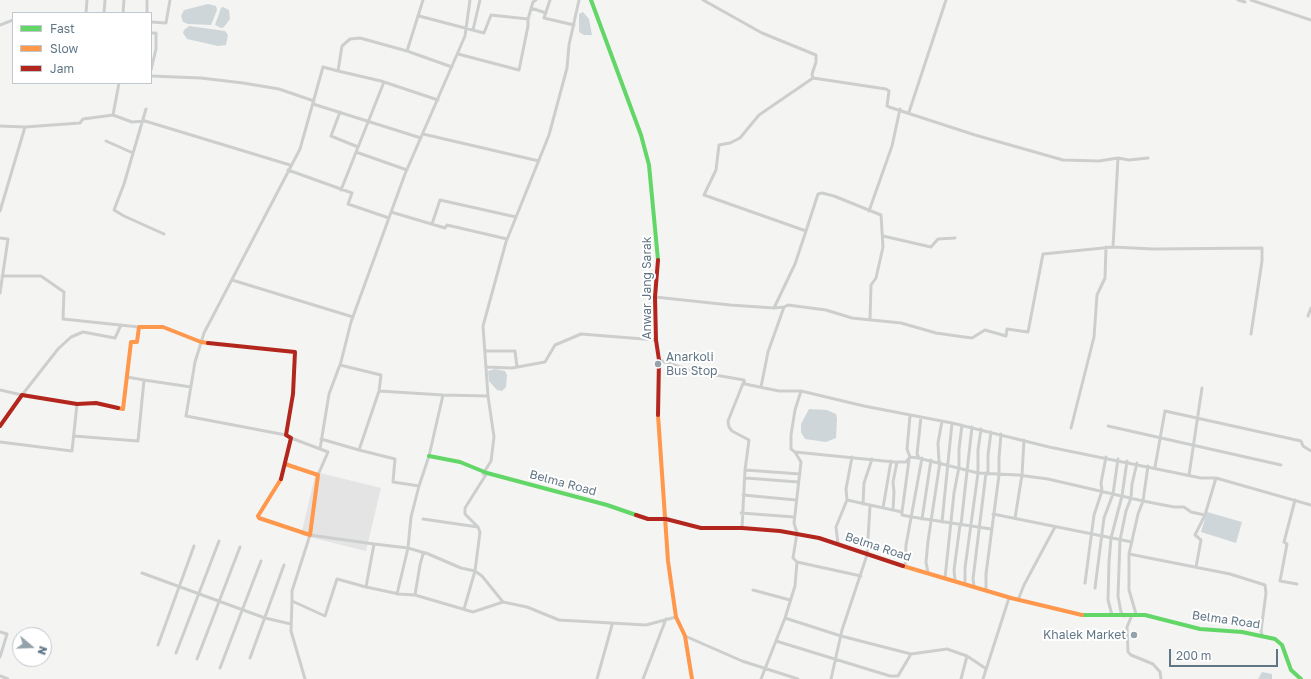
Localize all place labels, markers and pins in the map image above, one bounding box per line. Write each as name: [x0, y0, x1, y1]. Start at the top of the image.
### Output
place label: Anarkoli Bus Stop: [666, 350, 717, 378]
marker: Anarkoli Bus Stop: [653, 359, 663, 369]
place label: Khalek Market: [1043, 628, 1126, 642]
marker: Khalek Market: [1129, 630, 1139, 640]

